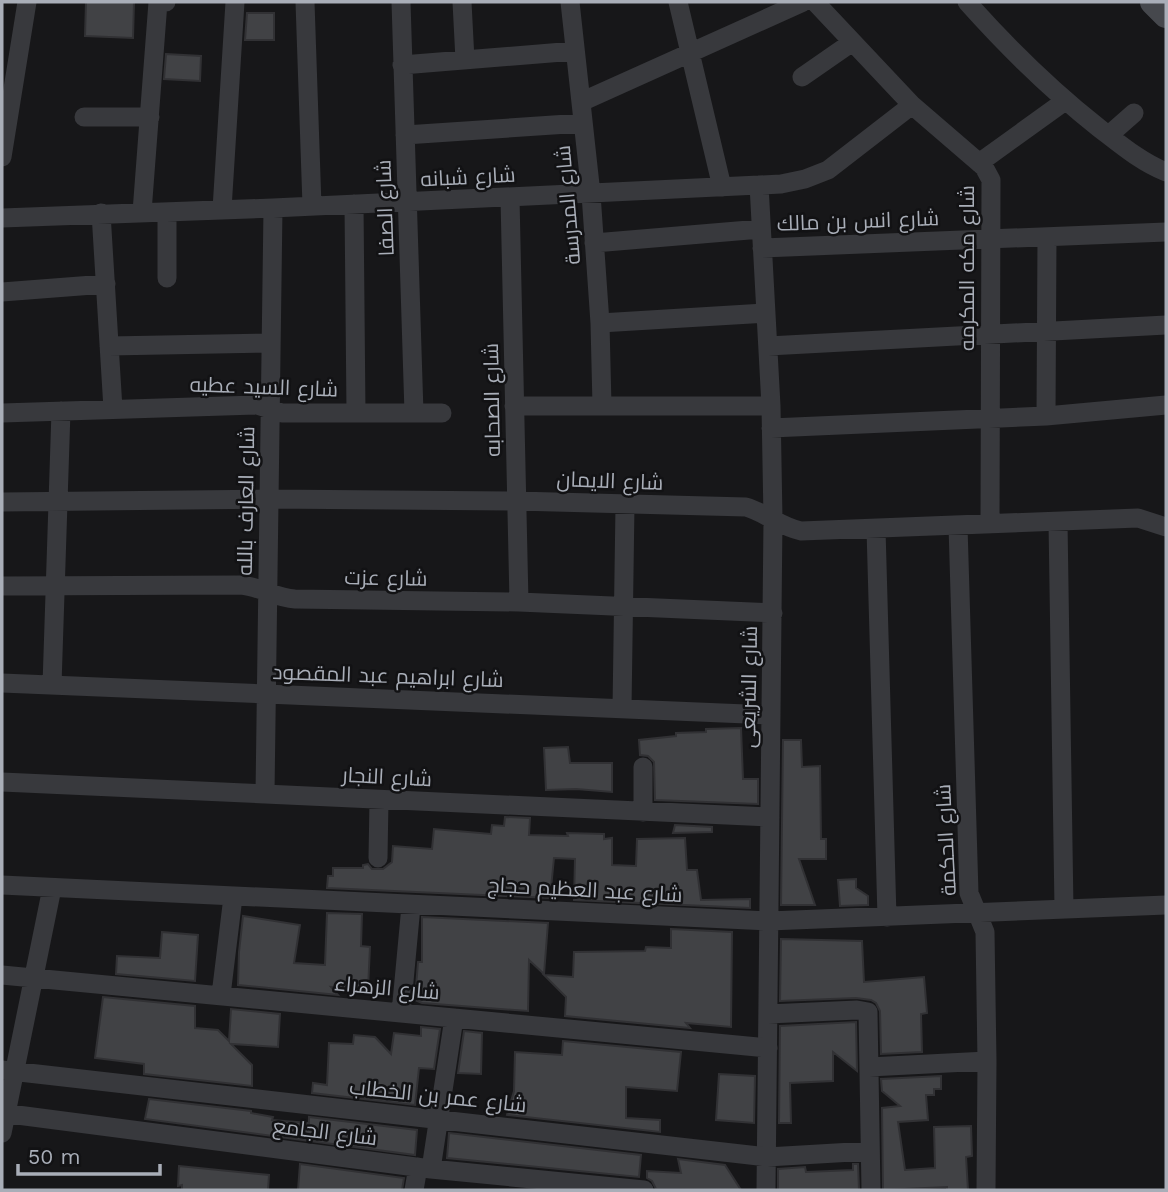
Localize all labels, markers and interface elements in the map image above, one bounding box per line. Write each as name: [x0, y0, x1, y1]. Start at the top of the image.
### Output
street label: شارع المدرسة: [550, 144, 587, 266]
street label: شارع الصفا: [370, 159, 401, 257]
street label: شارع شبانه: [420, 162, 516, 193]
street label: شارع مكه المكرمه: [954, 185, 981, 351]
street label: شارع انس بن مالك: [776, 205, 940, 238]
street label: شارع الصحابه: [478, 343, 507, 457]
street label: شارع السيد عطيه: [189, 371, 339, 404]
street label: شارع العارف بالله: [232, 426, 261, 576]
street label: شارع الايمان: [556, 466, 664, 497]
street label: شارع عزت: [344, 564, 428, 593]
street label: شارع الشريعى: [735, 626, 764, 748]
street label: شارع ابراهيم عبد المقصود: [272, 659, 504, 694]
street label: شارع النجار: [340, 762, 433, 793]
street label: شارع الحكمة: [930, 783, 963, 897]
street label: شارع عبد العظيم حجاج: [487, 872, 683, 909]
street label: شارع الزهراء: [333, 970, 441, 1007]
street label: شارع عمر بن الخطاب: [348, 1074, 528, 1119]
street label: شارع الجامع: [271, 1113, 379, 1152]
scale bar: [18, 1132, 159, 1176]
text: 50 m: [28, 1144, 80, 1169]

